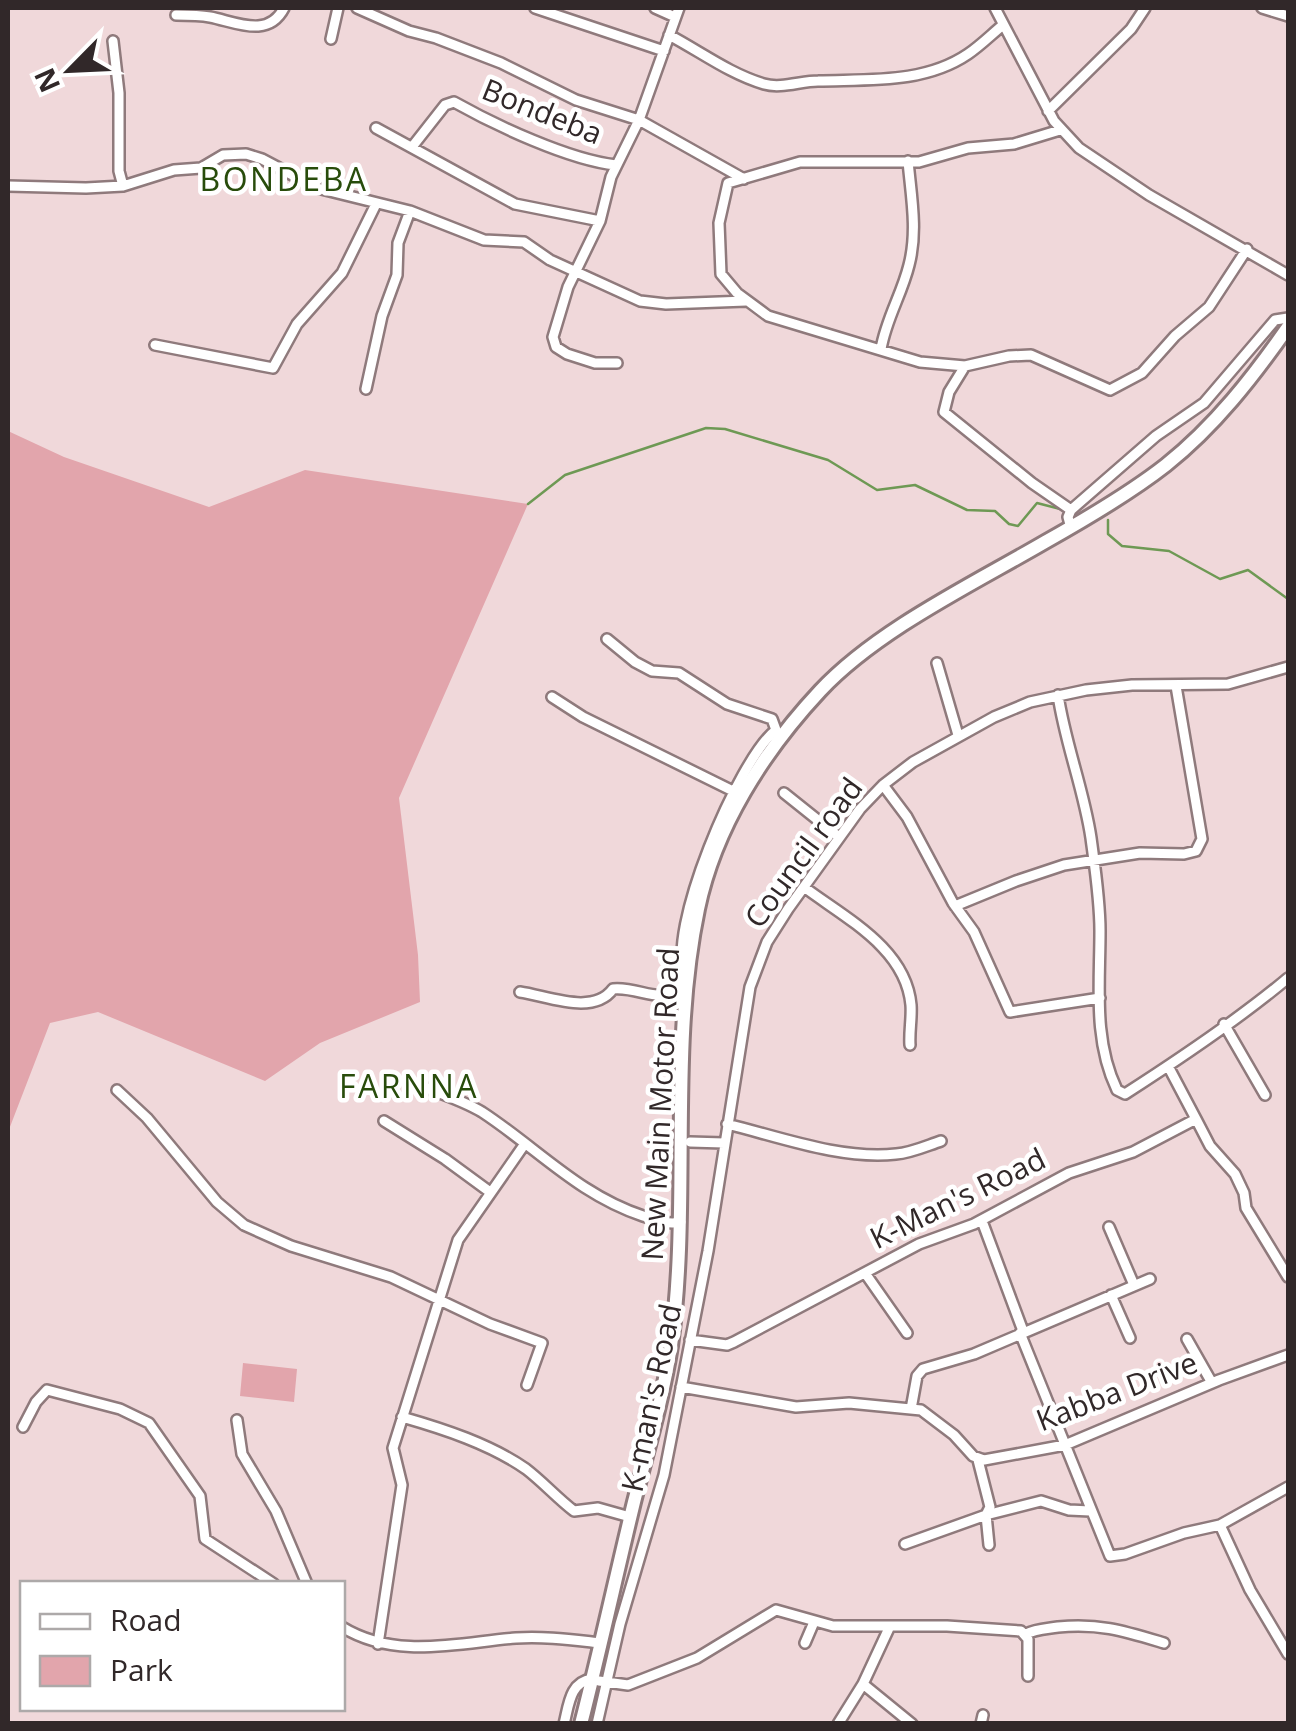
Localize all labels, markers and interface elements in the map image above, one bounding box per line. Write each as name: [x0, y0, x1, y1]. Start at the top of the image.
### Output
north arrow: [20, 20, 120, 120]
text: N: [24, 62, 68, 99]
street label: Bondeba: [476, 68, 609, 153]
district label: BONDEBA: [199, 157, 369, 200]
street label: Council road: [734, 769, 871, 936]
street label: New Main Motor Road: [631, 946, 688, 1261]
district label: FARNNA: [339, 1064, 479, 1107]
street label: K-Man's Road: [863, 1138, 1052, 1258]
street label: K-man's Road: [611, 1300, 690, 1495]
street label: Kabba Drive: [1030, 1341, 1203, 1440]
legend: [20, 1581, 345, 1711]
text: Road: [110, 1599, 182, 1640]
text: Park: [110, 1649, 173, 1690]

